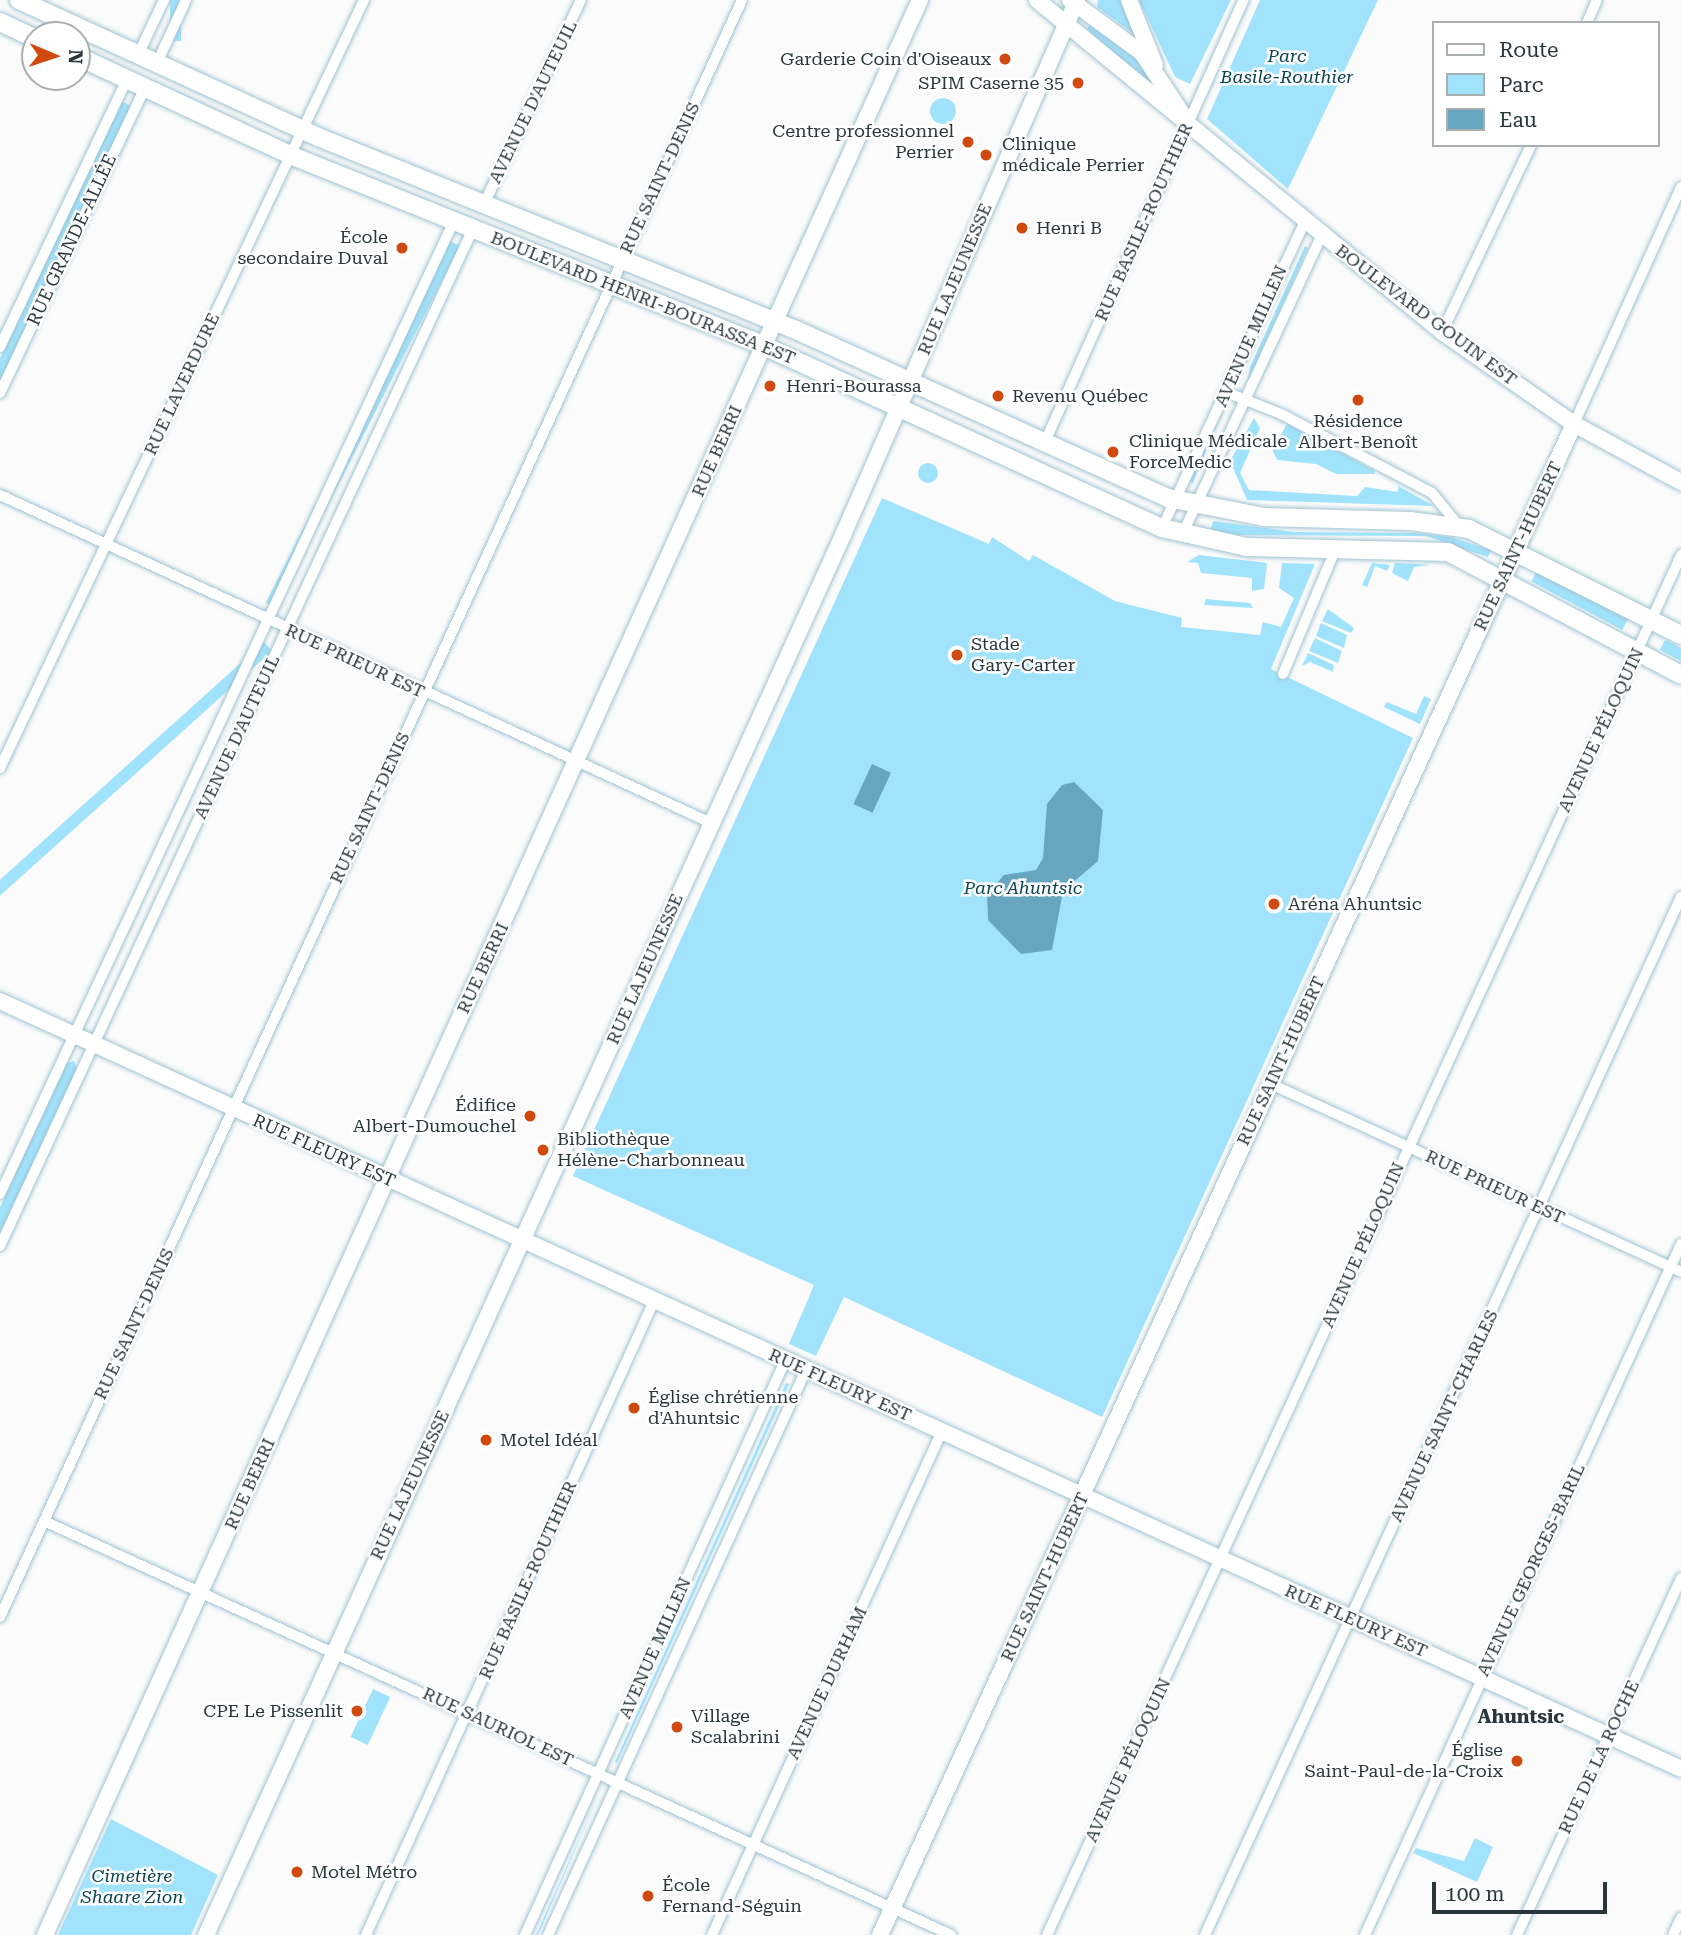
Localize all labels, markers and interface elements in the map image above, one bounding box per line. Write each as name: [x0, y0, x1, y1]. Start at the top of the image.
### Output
street label: AVENUE D'AUTEUIL: [484, 17, 582, 187]
north arrow: [21, 21, 91, 91]
legend: [1432, 21, 1660, 147]
text: Route: [1499, 38, 1558, 62]
park label: Parc Basile-Routhier: [1220, 46, 1354, 88]
place label: Garderie Coin d'Oiseaux: [780, 48, 991, 70]
text: N: [64, 49, 87, 64]
marker: Garderie Coin d'Oiseaux: [997, 51, 1013, 67]
place label: SPIM Caserne 35: [918, 72, 1064, 94]
text: Parc: [1499, 73, 1543, 97]
marker: SPIM Caserne 35: [1070, 75, 1086, 91]
street label: RUE SAINT-DENIS: [615, 99, 705, 257]
text: Eau: [1499, 108, 1537, 132]
street label: RUE BASILE-ROUTHIER: [1090, 119, 1198, 325]
place label: Centre professionnel Perrier: [772, 121, 954, 164]
marker: Centre professionnel Perrier: [960, 134, 976, 150]
place label: Clinique médicale Perrier: [1002, 134, 1144, 176]
marker: Clinique médicale Perrier: [976, 145, 996, 165]
street label: RUE GRANDE-ALLÉE: [23, 151, 121, 329]
street label: RUE LAJEUNESSE: [913, 200, 997, 358]
place label: Henri B: [1036, 217, 1102, 239]
marker: Henri B: [1014, 220, 1030, 236]
place label: École secondaire Duval: [238, 227, 388, 270]
street label: BOULEVARD HENRI-BOURASSA EST: [488, 227, 798, 369]
marker: École secondaire Duval: [394, 240, 410, 256]
street label: BOULEVARD GOUIN EST: [1331, 240, 1521, 390]
street label: AVENUE MILLEN: [1210, 262, 1292, 410]
street label: RUE LAVERDURE: [140, 309, 224, 459]
place label: Henri-Bourassa: [786, 375, 921, 397]
marker: Henri-Bourassa: [760, 376, 780, 396]
place label: Revenu Québec: [1012, 385, 1148, 407]
marker: Revenu Québec: [990, 388, 1006, 404]
marker: Résidence Albert-Benoît: [1350, 392, 1366, 408]
street label: RUE BERRI: [687, 402, 747, 500]
place label: Résidence Albert-Benoît: [1298, 411, 1418, 453]
place label: Clinique Médicale ForceMedic: [1129, 431, 1287, 474]
marker: Clinique Médicale ForceMedic: [1103, 442, 1123, 462]
street label: RUE SAINT-HUBERT: [1469, 458, 1567, 634]
street label: RUE PRIEUR EST: [282, 619, 428, 703]
place label: Stade Gary-Carter: [971, 634, 1075, 676]
street label: AVENUE PÉLOQUIN: [1553, 644, 1649, 816]
marker: Stade Gary-Carter: [949, 647, 965, 663]
street label: AVENUE D'AUTEUIL: [189, 651, 285, 823]
street label: RUE SAINT-DENIS: [325, 729, 415, 887]
park label: Parc Ahuntsic: [964, 877, 1082, 899]
street label: RUE LAJEUNESSE: [602, 890, 688, 1048]
place label: Aréna Ahuntsic: [1288, 893, 1422, 915]
marker: Aréna Ahuntsic: [1266, 896, 1282, 912]
street label: RUE BERRI: [452, 919, 514, 1017]
street label: RUE SAINT-HUBERT: [1232, 973, 1330, 1149]
place label: Édifice Albert-Dumouchel: [353, 1095, 516, 1138]
marker: Édifice Albert-Dumouchel: [522, 1108, 538, 1124]
street label: RUE FLEURY EST: [249, 1110, 399, 1192]
place label: Bibliothèque Hélène-Charbonneau: [557, 1129, 745, 1172]
marker: Bibliothèque Hélène-Charbonneau: [535, 1142, 551, 1158]
street label: RUE PRIEUR EST: [1422, 1145, 1568, 1229]
street label: AVENUE PÉLOQUIN: [1317, 1159, 1409, 1331]
street label: RUE SAINT-DENIS: [89, 1245, 179, 1403]
street label: AVENUE SAINT-CHARLES: [1385, 1306, 1503, 1526]
street label: RUE FLEURY EST: [765, 1344, 915, 1426]
place label: Église chrétienne d'Ahuntsic: [648, 1387, 798, 1430]
marker: Église chrétienne d'Ahuntsic: [626, 1400, 642, 1416]
street label: RUE LAJEUNESSE: [366, 1407, 454, 1563]
place label: Motel Idéal: [500, 1429, 598, 1451]
marker: Motel Idéal: [478, 1432, 494, 1448]
street label: RUE BERRI: [220, 1435, 280, 1533]
street label: AVENUE GEORGES-BARIL: [1472, 1460, 1590, 1680]
street label: RUE BASILE-ROUTHIER: [474, 1477, 582, 1683]
street label: RUE SAINT-HUBERT: [996, 1489, 1094, 1665]
street label: AVENUE MILLEN: [614, 1574, 696, 1722]
street label: RUE FLEURY EST: [1281, 1580, 1431, 1662]
street label: AVENUE DURHAM: [782, 1603, 872, 1763]
street label: AVENUE PÉLOQUIN: [1080, 1674, 1176, 1846]
street label: RUE DE LA ROCHE: [1554, 1677, 1644, 1837]
street label: RUE SAURIOL EST: [419, 1683, 577, 1771]
place label: CPE Le Pissenlit: [203, 1700, 343, 1722]
marker: CPE Le Pissenlit: [349, 1703, 365, 1719]
place label: Village Scalabrini: [691, 1706, 780, 1748]
district label: Ahuntsic: [1478, 1706, 1564, 1728]
marker: Village Scalabrini: [669, 1719, 685, 1735]
place label: Église Saint-Paul-de-la-Croix: [1304, 1740, 1503, 1782]
marker: Église Saint-Paul-de-la-Croix: [1509, 1753, 1525, 1769]
place label: Motel Métro: [311, 1861, 417, 1883]
marker: Motel Métro: [289, 1864, 305, 1880]
park label: Cimetière Shaare Zion: [81, 1866, 183, 1909]
scale bar: [1436, 1868, 1611, 1912]
place label: École Fernand-Séguin: [662, 1875, 802, 1918]
text: 100 m: [1445, 1882, 1505, 1906]
marker: École Fernand-Séguin: [640, 1888, 656, 1904]

